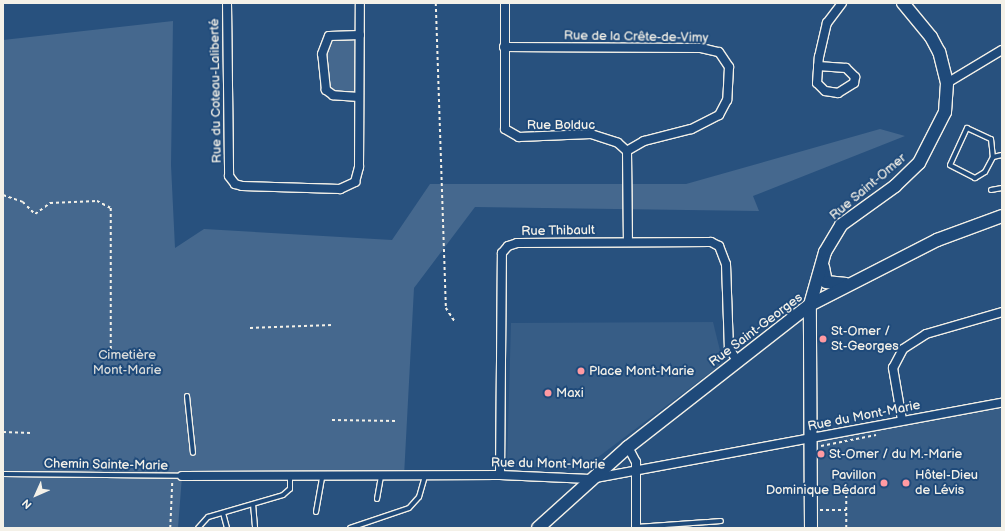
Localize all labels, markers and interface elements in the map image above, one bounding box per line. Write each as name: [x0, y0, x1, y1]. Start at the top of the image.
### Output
street label: Rue du Coteau-Laliberté: [207, 19, 225, 163]
street label: Rue de la Crête-de-Vimy: [564, 28, 708, 46]
street label: Rue Bolduc: [527, 117, 595, 133]
street label: Rue Saint-Omer: [827, 150, 909, 224]
street label: Rue Thibault: [521, 223, 595, 239]
street label: Rue Saint-Georges: [706, 290, 806, 370]
place label: St-Omer / St-Georges: [831, 324, 899, 355]
marker: St-Omer / St-Georges: [818, 334, 828, 344]
park label: Cimetière Mont-Marie: [93, 348, 161, 379]
place label: Place Mont-Marie: [589, 363, 694, 379]
marker: Place Mont-Marie: [576, 366, 586, 376]
place label: Maxi: [556, 385, 584, 401]
marker: Maxi: [543, 388, 553, 398]
street label: Rue du Mont-Marie: [806, 397, 922, 435]
place label: St-Omer / du M.-Marie: [829, 446, 962, 462]
marker: St-Omer / du M.-Marie: [816, 449, 826, 459]
street label: Rue du Mont-Marie: [491, 455, 605, 473]
street label: Chemin Sainte-Marie: [44, 456, 168, 474]
place label: Pavillon Dominique Bédard: [766, 468, 876, 499]
place label: Hôtel-Dieu de Lévis: [915, 468, 978, 499]
north arrow: [16, 475, 56, 515]
marker: Hôtel-Dieu de Lévis: [900, 477, 912, 489]
marker: Pavillon Dominique Bédard: [879, 478, 889, 488]
text: N: [20, 496, 35, 511]

